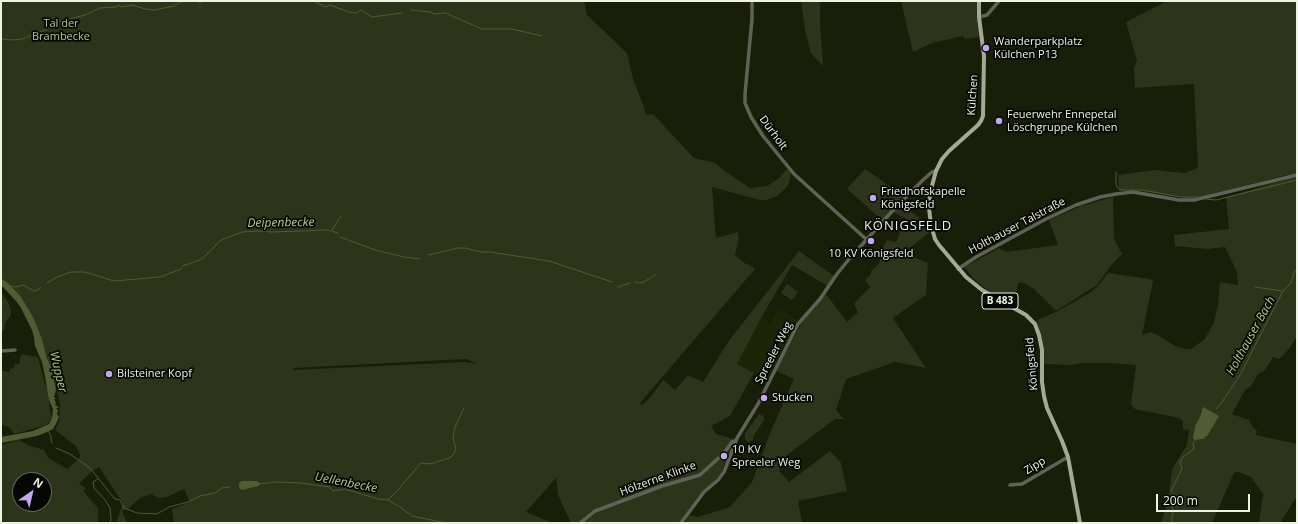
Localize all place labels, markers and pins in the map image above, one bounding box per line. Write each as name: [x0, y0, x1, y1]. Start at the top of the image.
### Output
place label: Wanderparkplatz Külchen P13: [994, 35, 1082, 61]
marker: Wanderparkplatz Külchen P13: [981, 43, 991, 53]
place label: Feuerwehr Ennepetal Löschgruppe Külchen: [1007, 108, 1118, 134]
marker: Feuerwehr Ennepetal Löschgruppe Külchen: [994, 116, 1004, 126]
place label: Friedhofskapelle Königsfeld: [881, 185, 966, 211]
marker: Friedhofskapelle Königsfeld: [868, 193, 878, 203]
marker: 10 KV Königsfeld: [866, 236, 876, 246]
place label: 10 KV Königsfeld: [828, 247, 914, 261]
place label: Bilsteiner Kopf: [117, 367, 192, 381]
marker: Bilsteiner Kopf: [104, 369, 114, 379]
place label: Stucken: [772, 391, 813, 405]
marker: Stucken: [759, 393, 769, 403]
place label: 10 KV Spreeler Weg: [732, 443, 800, 469]
marker: 10 KV Spreeler Weg: [719, 451, 729, 461]

